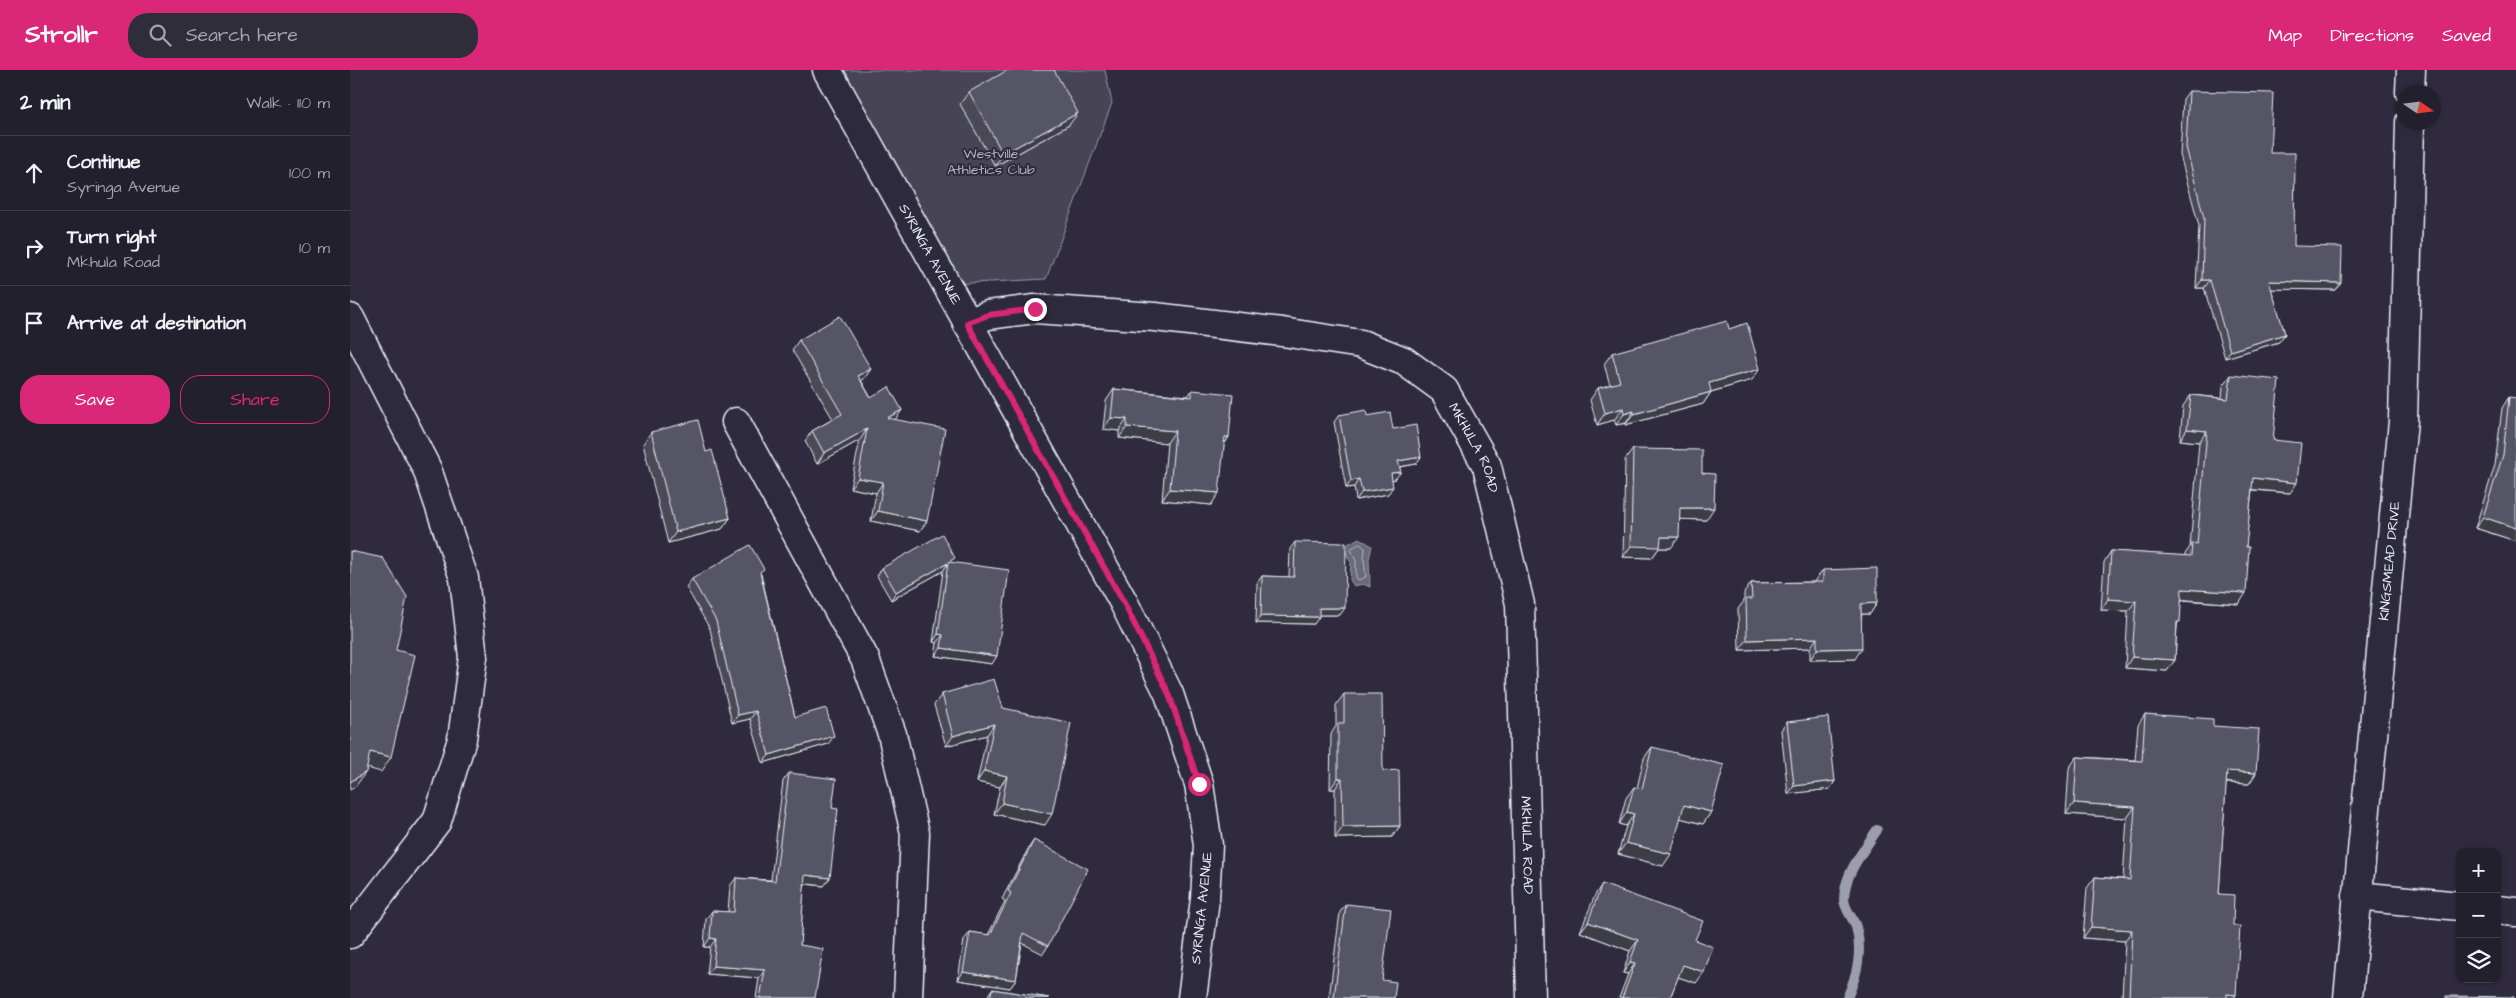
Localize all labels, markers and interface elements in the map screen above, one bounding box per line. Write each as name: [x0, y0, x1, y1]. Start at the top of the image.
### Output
search box: [128, 13, 478, 58]
text: Strollr: [25, 18, 98, 52]
icon: search: [146, 21, 174, 49]
text: Search here: [186, 22, 298, 49]
text: Map: [2268, 23, 2302, 48]
text: Directions: [2330, 23, 2414, 48]
text: Saved: [2442, 23, 2491, 48]
north arrow: [2396, 85, 2441, 130]
text: 2 min: [20, 88, 70, 117]
text: Walk · 110 m: [246, 92, 330, 114]
park label: Westville Athletics Club: [947, 144, 1035, 180]
text: Continue: [67, 149, 141, 176]
icon: ahead: [20, 159, 48, 187]
text: 100 m: [289, 162, 330, 184]
text: Syringa Avenue: [67, 176, 180, 198]
street label: SYRINGA AVENUE: [894, 200, 966, 309]
text: Turn right: [67, 224, 156, 251]
icon: right: [20, 234, 48, 262]
text: 10 m: [299, 237, 330, 259]
text: Mkhula Road: [67, 251, 160, 273]
route end: [1024, 298, 1047, 321]
icon: arrive: [20, 309, 48, 337]
text: Arrive at destination: [67, 310, 246, 337]
button: Save: [20, 375, 170, 424]
button: Share: [180, 375, 330, 424]
street label: MKHULA ROAD: [1443, 399, 1503, 495]
street label: KINGSMEAD DRIVE: [2374, 500, 2405, 622]
route start: [1188, 773, 1211, 796]
street label: MKHULA ROAD: [1515, 796, 1538, 894]
map controls: [2456, 848, 2501, 983]
button: +: [2456, 848, 2501, 893]
street label: SYRINGA AVENUE: [1186, 850, 1218, 965]
button: −: [2456, 893, 2501, 938]
button: layers: [2456, 938, 2501, 983]

